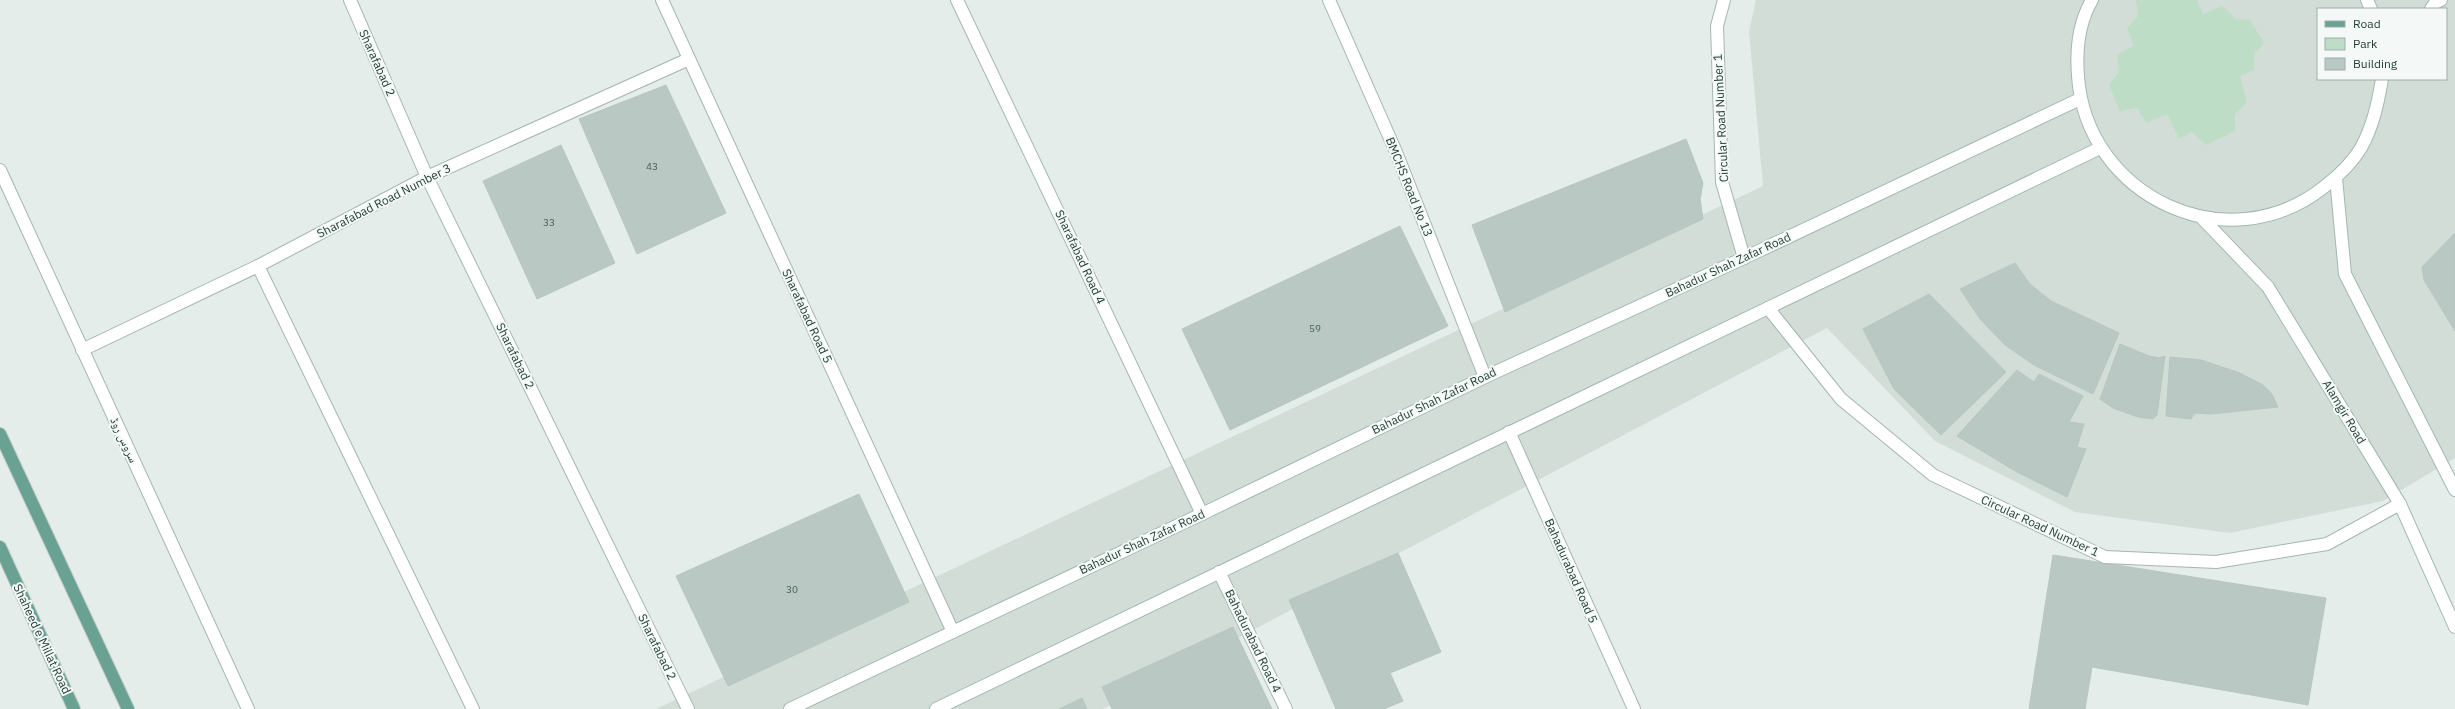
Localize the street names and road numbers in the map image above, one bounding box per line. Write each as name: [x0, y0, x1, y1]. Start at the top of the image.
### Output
street label: Sharafabad 2: [356, 27, 399, 99]
street label: Circular Road Number 1: [1710, 53, 1731, 183]
street label: BMCHS Road No 13: [1383, 135, 1436, 239]
street label: Sharafabad Road Number 3: [314, 160, 453, 241]
street label: Sharafabad Road 4: [1052, 207, 1109, 306]
street label: Bahadur Shah Zafar Road: [1663, 229, 1793, 300]
street label: Sharafabad Road 5: [779, 266, 836, 365]
street label: Sharafabad 2: [493, 320, 538, 391]
street label: Bahadur Shah Zafar Road: [1369, 364, 1499, 437]
street label: Alamgir Road: [2319, 377, 2369, 446]
street label: سروس روڈ: [107, 415, 142, 465]
street label: Circular Road Number 1: [1979, 492, 2102, 560]
street label: Bahadur Shah Zafar Road: [1077, 506, 1207, 577]
street label: Bahadurabad Road 5: [1542, 516, 1601, 625]
street label: Shaheed e Millat Road: [10, 581, 75, 696]
street label: Bahadurabad Road 4: [1222, 587, 1285, 695]
street label: Sharafabad 2: [635, 611, 680, 682]

